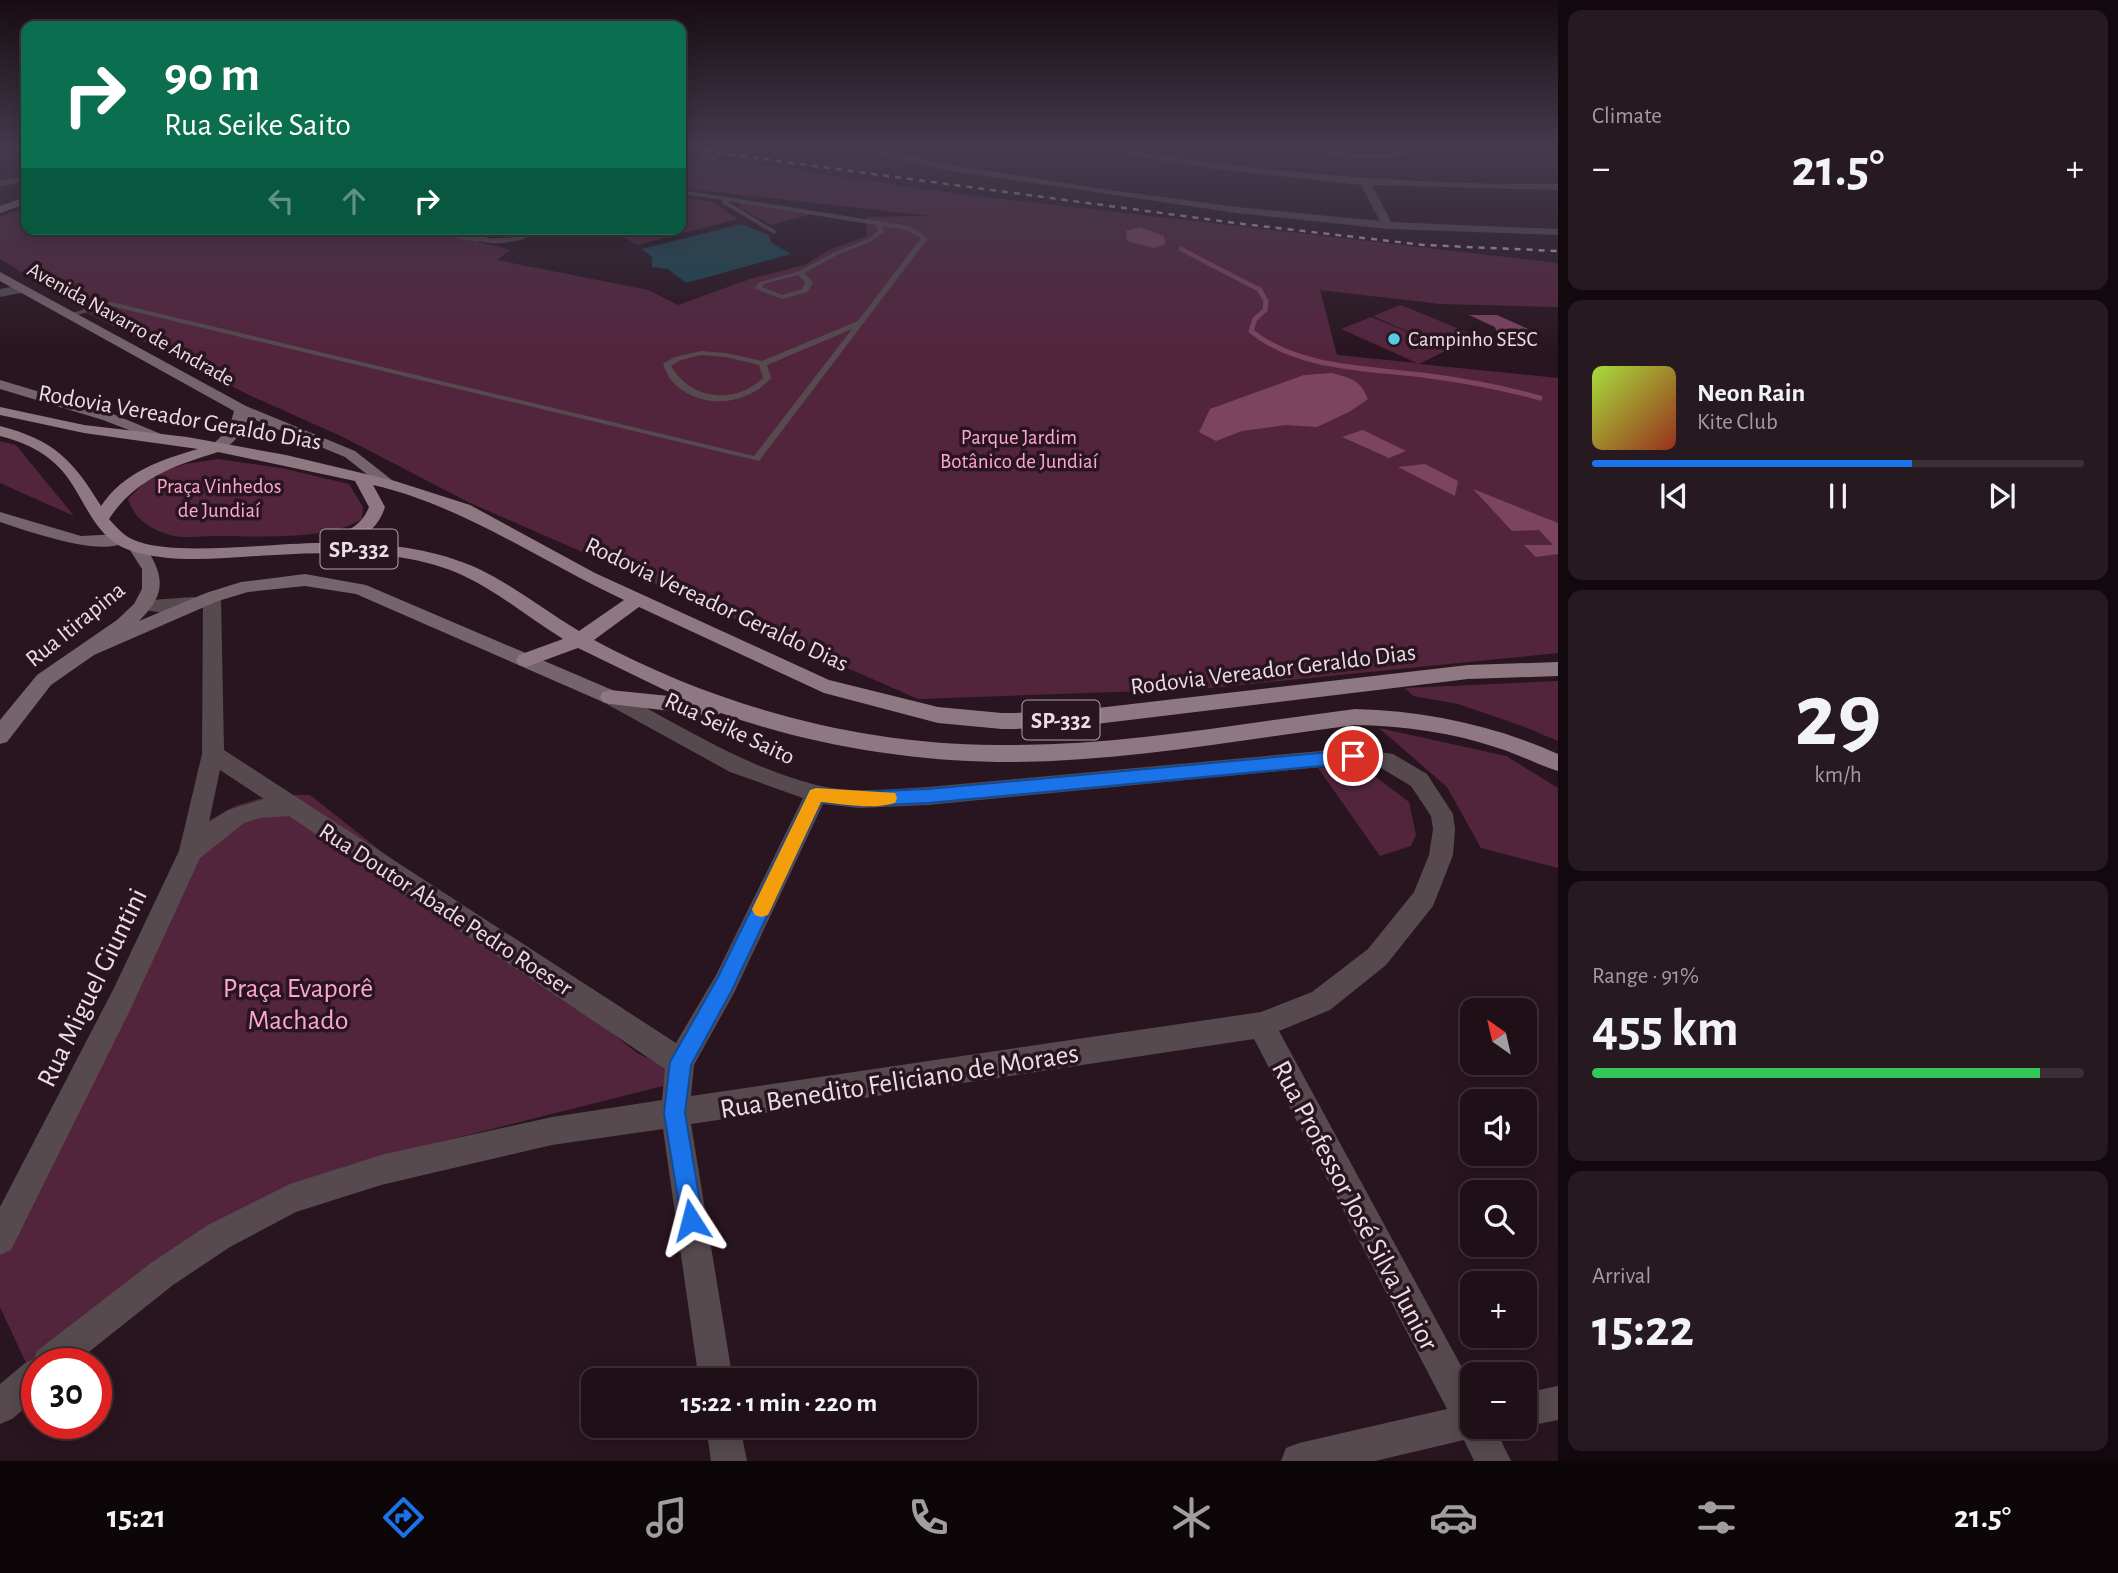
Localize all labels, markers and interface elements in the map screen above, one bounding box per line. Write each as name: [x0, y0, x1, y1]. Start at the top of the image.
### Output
icon: right: [49, 49, 140, 140]
text: 90 m: [164, 51, 260, 100]
text: Climate: [1592, 105, 1662, 128]
text: Rua Seike Saito: [164, 109, 351, 141]
text: 21.5°: [1792, 143, 1884, 195]
text: −: [1592, 150, 1610, 188]
text: +: [2066, 150, 2084, 188]
icon: left: [262, 182, 300, 220]
icon: ahead: [335, 182, 373, 220]
icon: right: [408, 182, 446, 220]
street label: Avenida Navarro de Andrade: [24, 259, 238, 390]
place label: Campinho SESC: [1408, 329, 1537, 350]
marker: Campinho SESC: [1386, 331, 1402, 347]
text: Neon Rain: [1697, 380, 1805, 406]
street label: Rodovia Vereador Geraldo Dias: [36, 381, 323, 455]
text: Kite Club: [1697, 411, 1778, 434]
park label: Parque Jardim Botânico de Jundiaí: [940, 427, 1099, 472]
park label: Praça Vinhedos de Jundiaí: [156, 476, 282, 521]
icon: previous: [1655, 477, 1693, 515]
icon: pause: [1819, 477, 1857, 515]
icon: next: [1983, 477, 2021, 515]
road number: SP-332: [320, 530, 398, 568]
street label: Rodovia Vereador Geraldo Dias: [581, 533, 852, 676]
street label: Rua Itirapina: [21, 578, 130, 672]
street label: Rodovia Vereador Geraldo Dias: [1129, 641, 1417, 699]
text: 29: [1795, 671, 1881, 762]
street label: Rua Seike Saito: [661, 688, 798, 769]
road number: SP-332: [1023, 700, 1100, 740]
pin: [1323, 726, 1383, 786]
icon: arrive: [1334, 737, 1372, 775]
text: km/h: [1814, 764, 1862, 787]
street label: Rua Doutor Abade Pedro Roeser: [315, 819, 576, 1001]
street label: Rua Miguel Giuntini: [33, 884, 153, 1092]
text: Range · 91%: [1592, 965, 1699, 988]
park label: Praça Evaporê Machado: [223, 975, 373, 1035]
north arrow: [1460, 998, 1536, 1074]
map controls: [1460, 998, 1537, 1439]
text: 455 km: [1592, 1003, 1739, 1055]
street label: Rua Benedito Feliciano de Moraes: [718, 1040, 1081, 1124]
street label: Rua Professor José Silva Junior: [1266, 1056, 1443, 1355]
button: sound: [1460, 1089, 1537, 1166]
button: search: [1460, 1180, 1537, 1257]
position arrow: [654, 1183, 728, 1257]
text: Arrival: [1592, 1265, 1651, 1288]
button: +: [1460, 1271, 1537, 1348]
text: 15:22: [1592, 1303, 1694, 1355]
speed limit sign: 30: [21, 1348, 112, 1439]
button: −: [1460, 1362, 1537, 1439]
text: 15:22 · 1 min · 220 m: [681, 1390, 877, 1416]
icon: directions: [379, 1493, 428, 1542]
icon: music: [642, 1493, 691, 1542]
icon: phone: [904, 1493, 953, 1542]
icon: climate: [1167, 1493, 1216, 1542]
icon: car: [1429, 1493, 1478, 1542]
icon: filters: [1692, 1493, 1741, 1542]
text: 15:21: [107, 1501, 166, 1533]
text: 21.5°: [1954, 1501, 2011, 1533]

